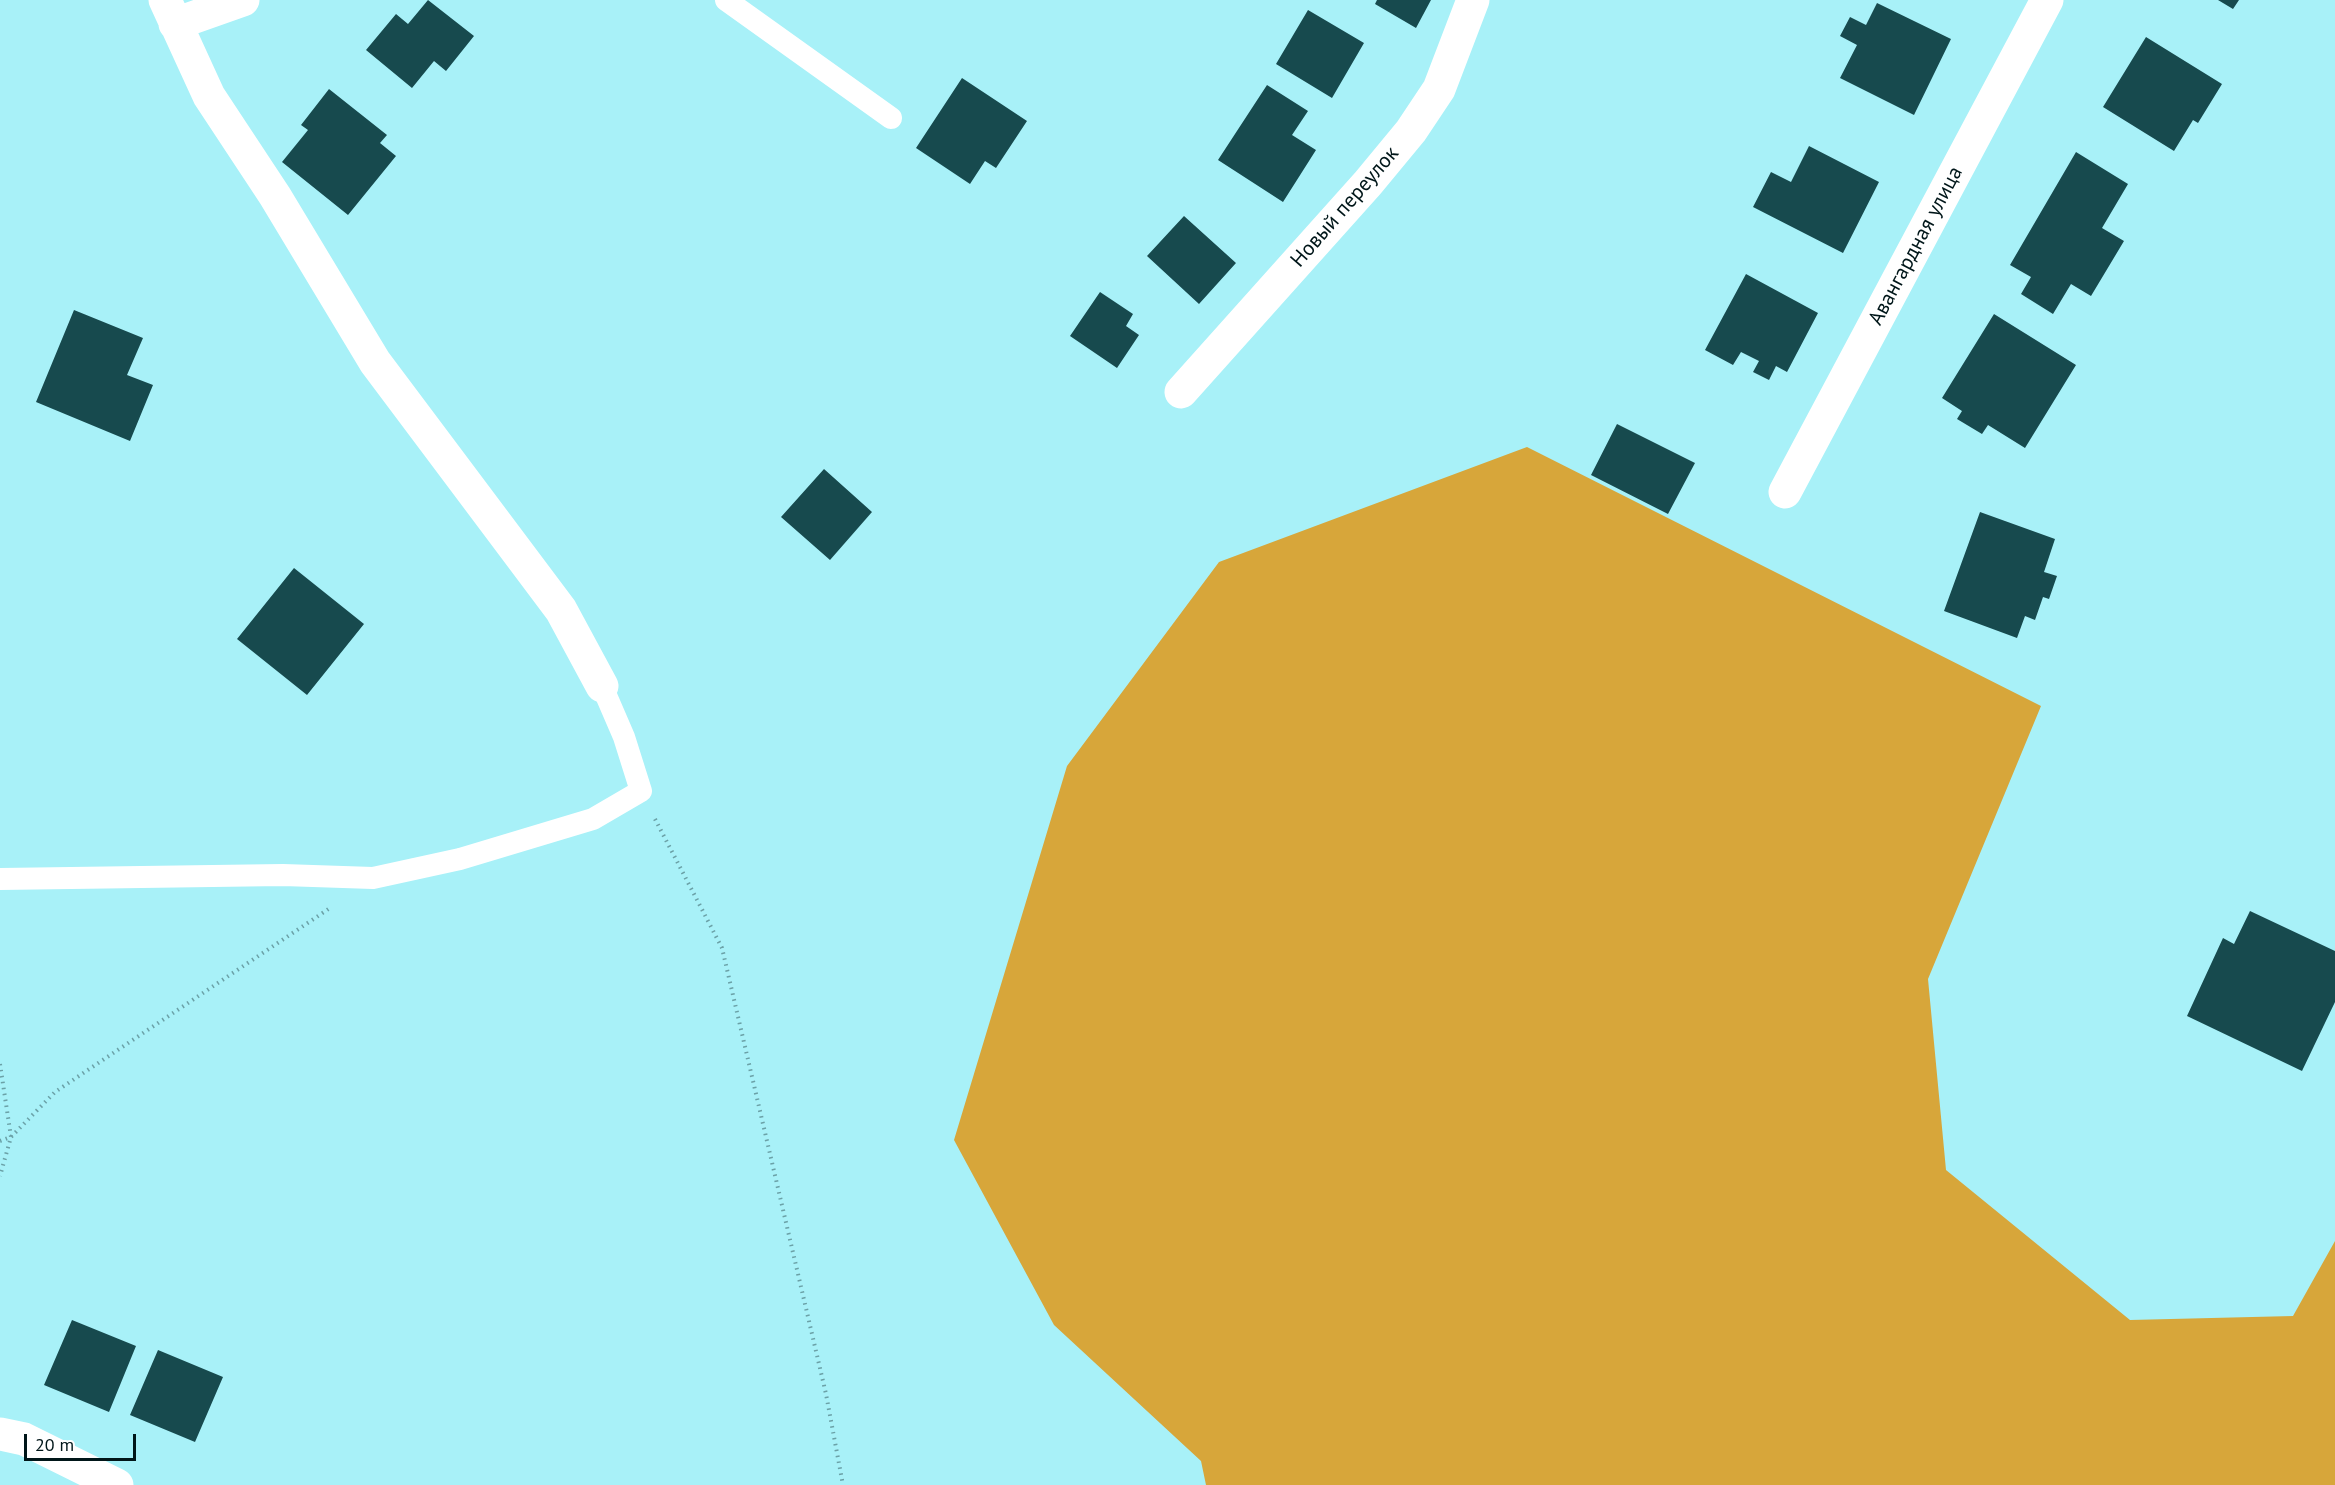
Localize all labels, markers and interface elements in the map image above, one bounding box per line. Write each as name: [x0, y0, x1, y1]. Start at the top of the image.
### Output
street label: Новый переулок: [1286, 141, 1404, 273]
street label: Авангардная улица: [1864, 162, 1968, 330]
scale bar: [27, 1422, 140, 1460]
text: 20 m: [35, 1433, 74, 1456]

